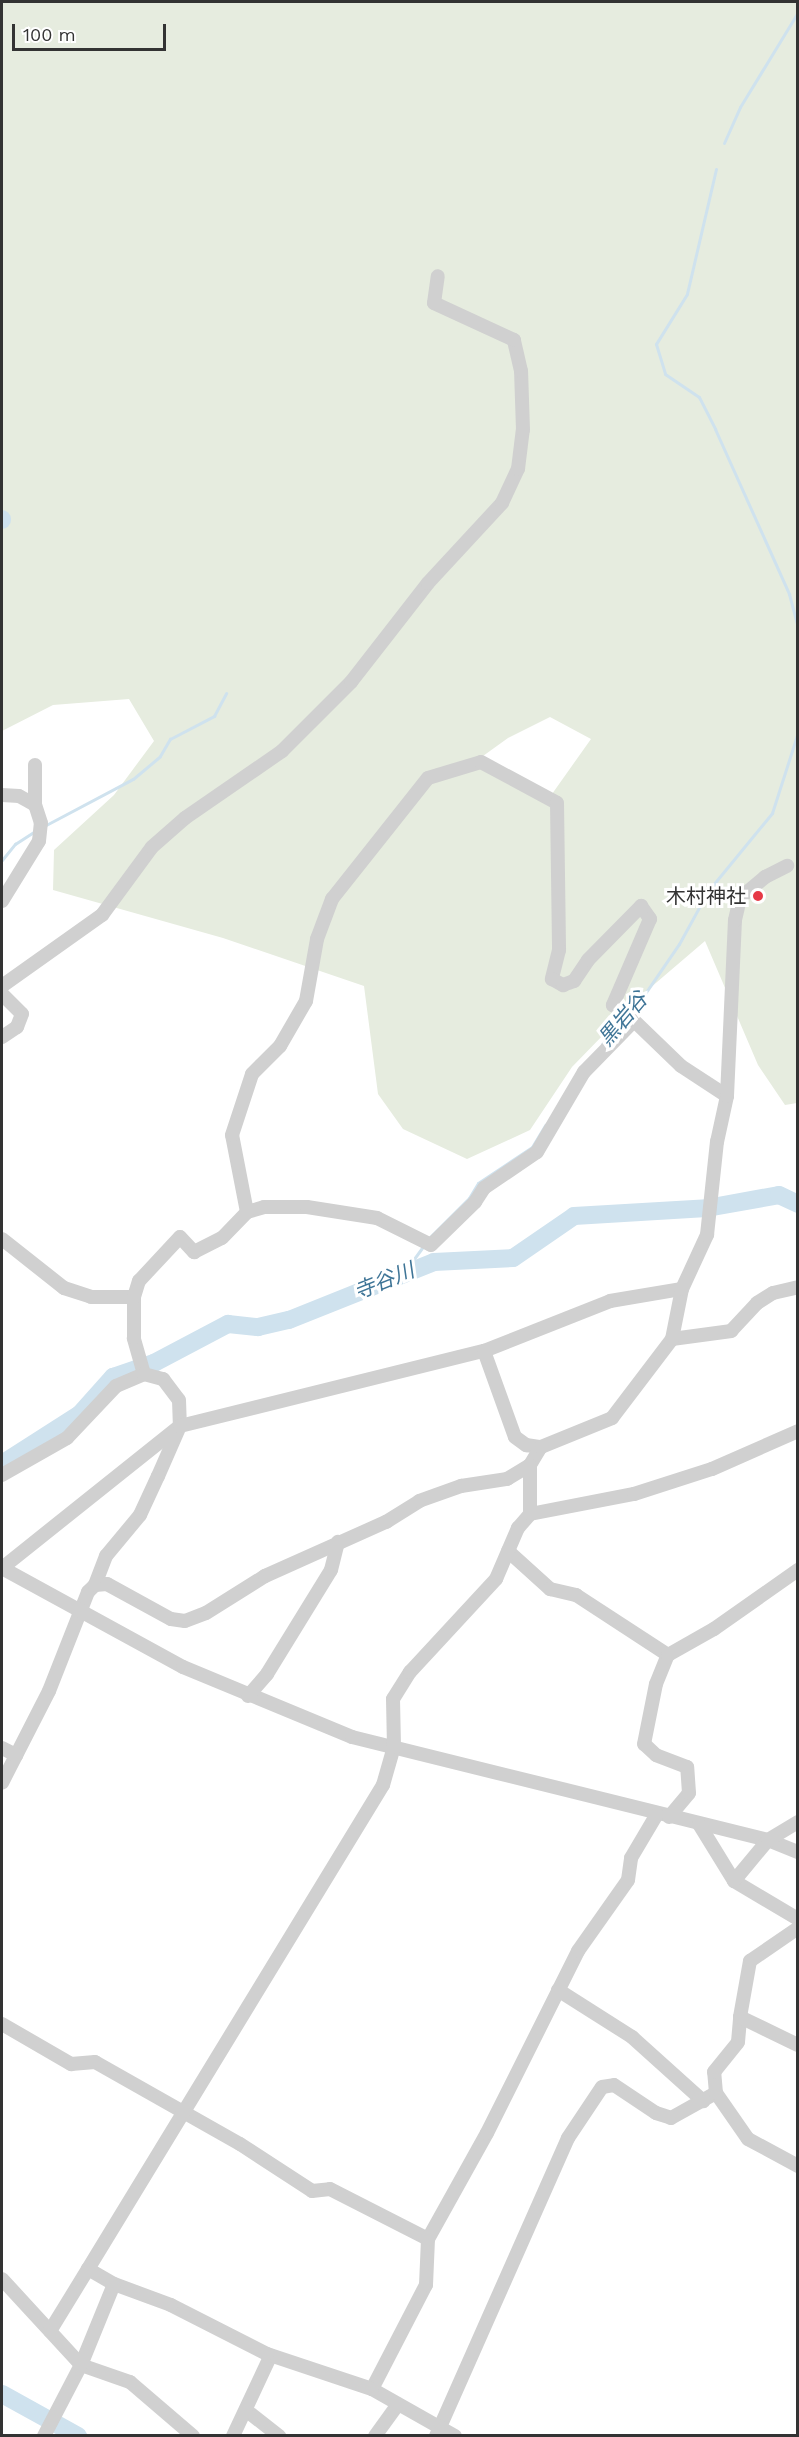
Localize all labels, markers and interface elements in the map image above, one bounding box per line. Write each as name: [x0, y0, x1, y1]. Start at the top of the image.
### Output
scale bar: [15, 12, 170, 50]
text: 100 m: [23, 24, 76, 45]
place label: 木村神社: [666, 884, 746, 908]
marker: 木村神社: [751, 889, 765, 903]
water label: 黒岩谷: [593, 987, 653, 1051]
water label: 寺谷川: [350, 1258, 418, 1304]

